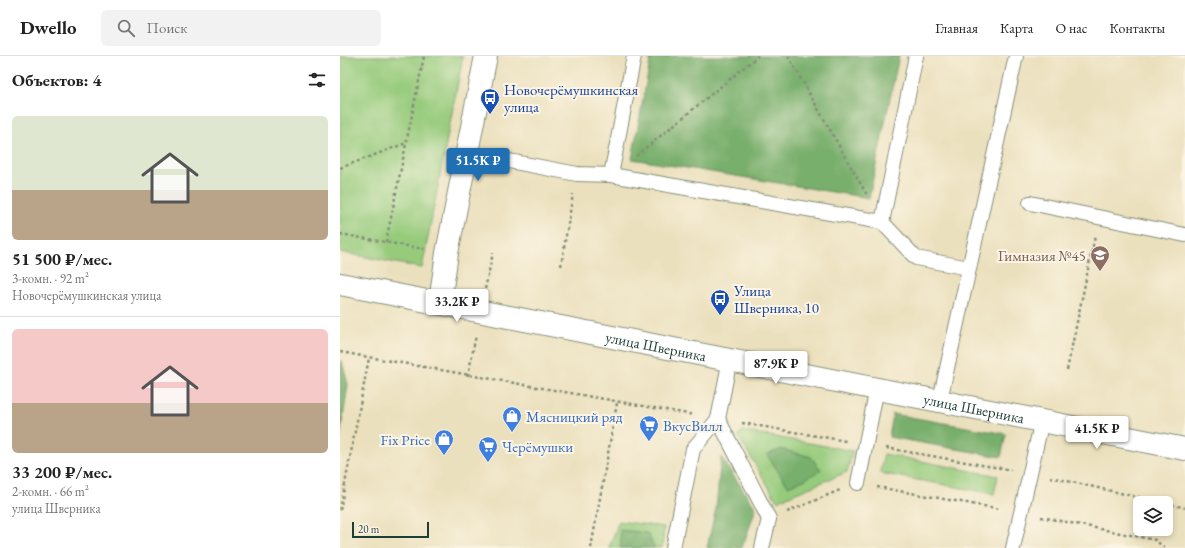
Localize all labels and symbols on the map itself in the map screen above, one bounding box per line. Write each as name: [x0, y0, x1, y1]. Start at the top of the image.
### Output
place label: Новочерёмушкинская улица: [504, 80, 639, 116]
bus stop icon: Новочерёмушкинская улица: [479, 87, 501, 115]
pin: 51.5K ₽: [441, 148, 515, 182]
school or university icon: Гимназия №45: [1089, 244, 1111, 272]
place label: Гимназия №45: [998, 246, 1086, 265]
place label: Улица Шверника, 10: [733, 281, 819, 317]
bus stop icon: Улица Шверника, 10: [709, 288, 731, 316]
pin: 33.2K ₽: [420, 289, 494, 323]
street label: улица Шверника: [604, 327, 708, 365]
pin: 87.9K ₽: [739, 351, 813, 385]
street label: улица Шверника: [922, 389, 1026, 427]
shop icon: Мясницкий ряд: [501, 405, 523, 433]
place label: Мясницкий ряд: [526, 407, 623, 426]
supermarket icon: ВкусВилл: [638, 414, 660, 442]
place label: ВкусВилл: [663, 416, 722, 435]
pin: 41.5K ₽: [1060, 416, 1134, 450]
shop icon: Fix Price: [433, 428, 455, 456]
place label: Fix Price: [381, 430, 430, 449]
supermarket icon: Черёмушки: [477, 435, 499, 463]
place label: Черёмушки: [502, 437, 573, 456]
scale bar: [352, 520, 429, 539]

